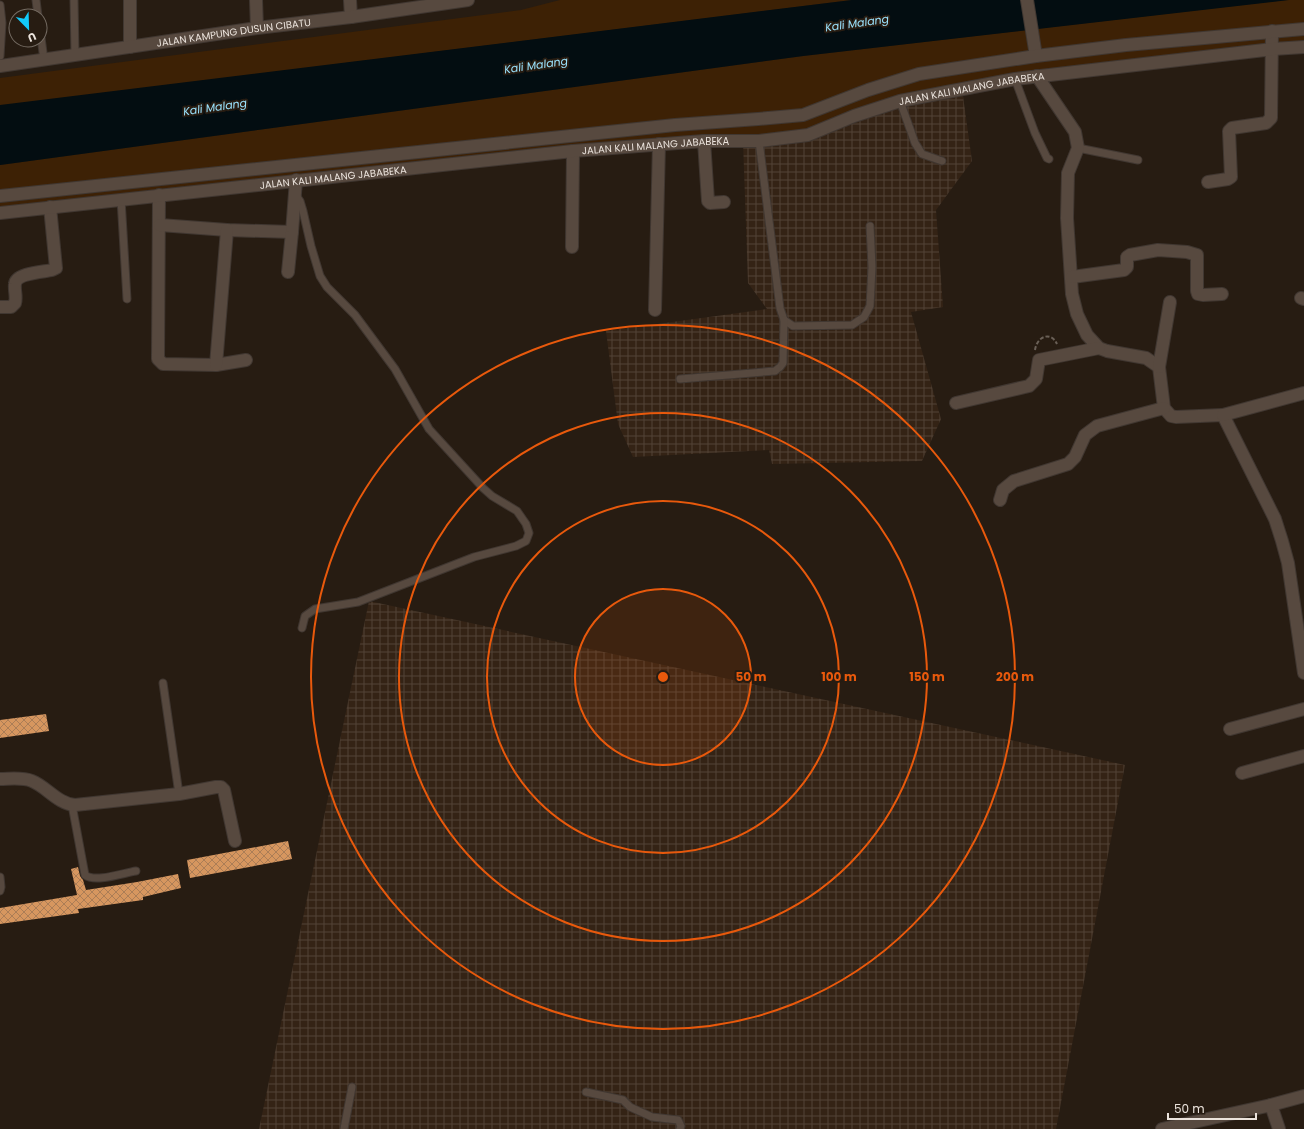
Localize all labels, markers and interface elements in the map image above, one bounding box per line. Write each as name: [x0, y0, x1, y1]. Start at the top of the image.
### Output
north arrow: [8, 8, 48, 48]
water label: Kali Malang: [824, 11, 890, 35]
street label: JALAN KAMPUNG DUSUN CIBATU: [155, 15, 312, 51]
text: U: [25, 28, 39, 46]
water label: Kali Malang: [503, 53, 569, 77]
street label: JALAN KALI MALANG JABABEKA: [897, 69, 1046, 109]
water label: Kali Malang: [182, 95, 248, 119]
street label: JALAN KALI MALANG JABABEKA: [581, 134, 730, 158]
street label: JALAN KALI MALANG JABABEKA: [259, 162, 408, 193]
text: 50 m: [736, 668, 767, 685]
text: 100 m: [821, 668, 857, 685]
text: 150 m: [909, 668, 945, 685]
text: 200 m: [996, 668, 1034, 685]
centre of rings: [656, 670, 670, 684]
scale bar: [1168, 1095, 1256, 1121]
text: 50 m: [1174, 1100, 1205, 1117]

